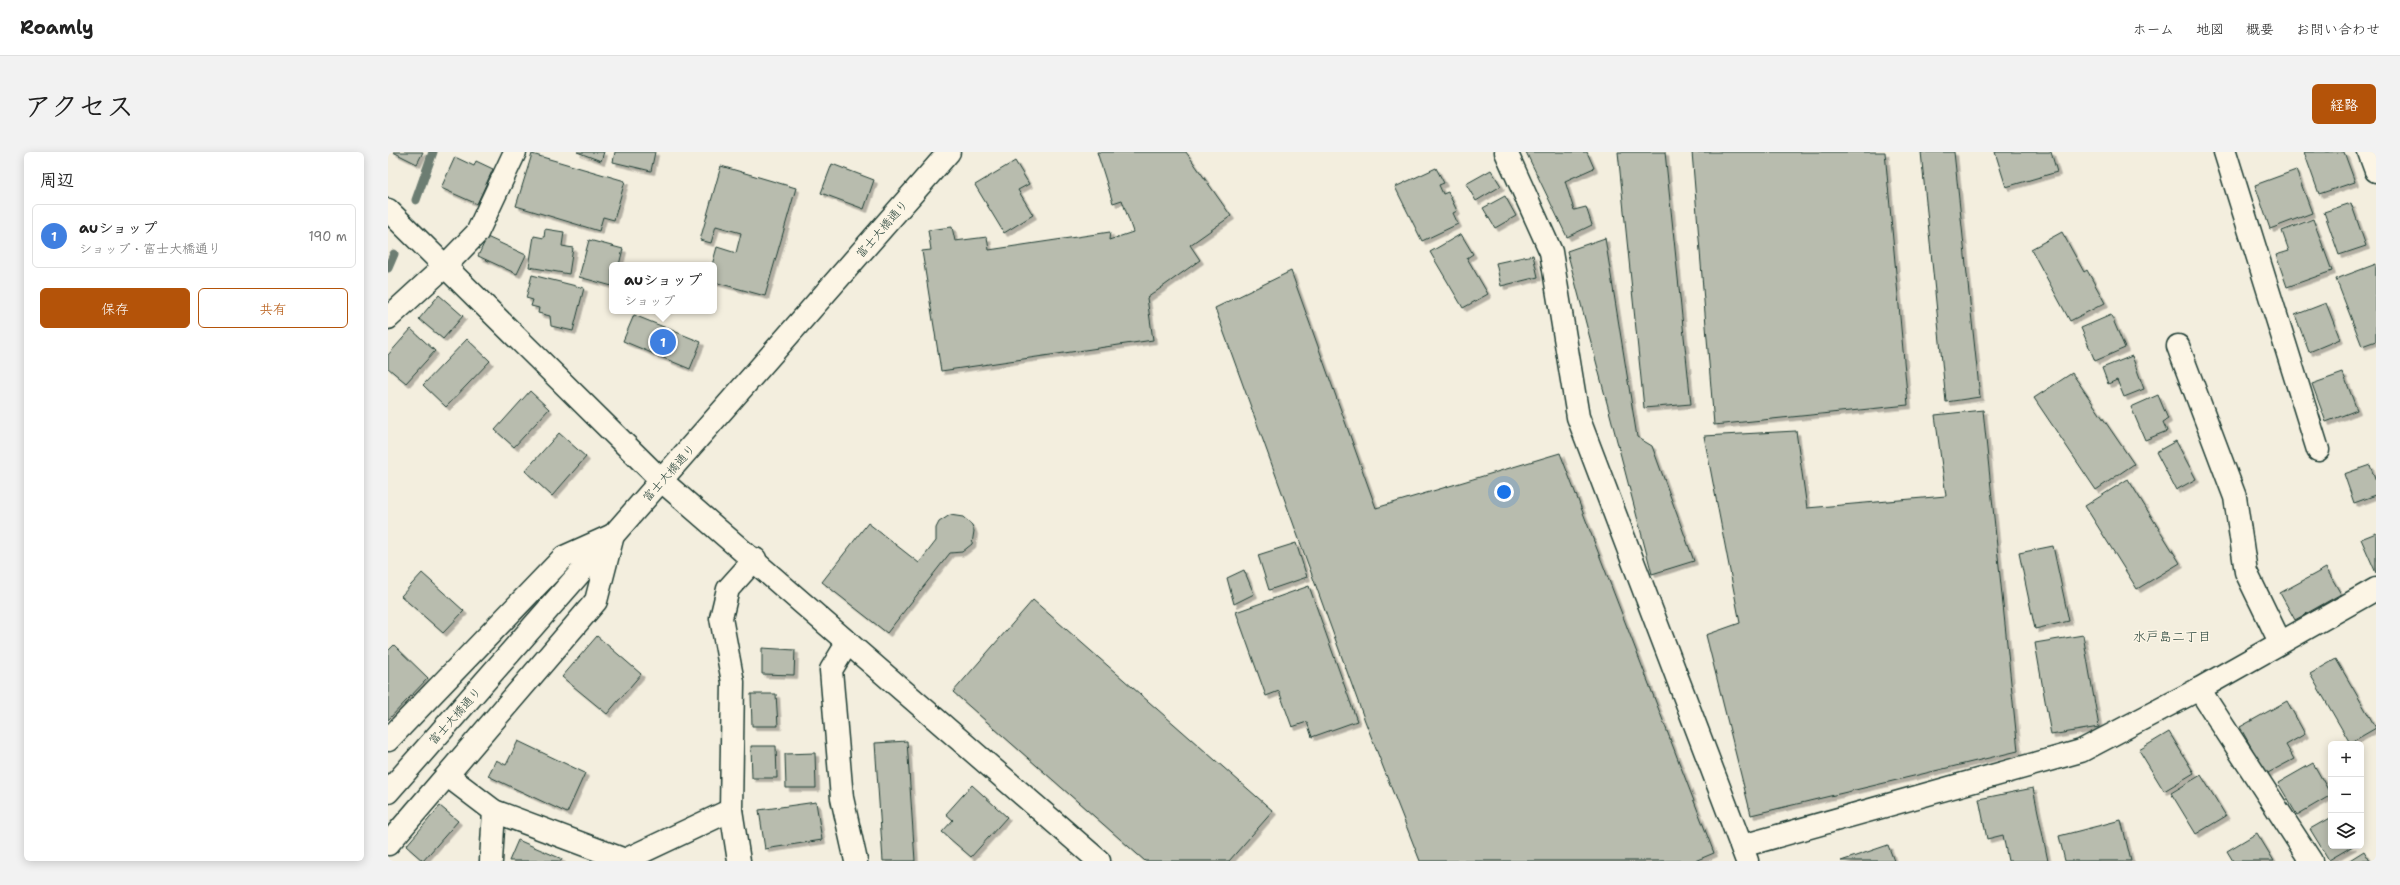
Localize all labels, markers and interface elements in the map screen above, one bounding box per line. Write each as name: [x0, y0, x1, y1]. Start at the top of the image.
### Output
text: Roamly: [20, 15, 94, 40]
text: ホーム: [2133, 20, 2174, 38]
text: 地図: [2196, 20, 2224, 38]
text: 概要: [2246, 20, 2274, 38]
text: お問い合わせ: [2296, 20, 2380, 38]
button: 経路: [2312, 84, 2376, 124]
text: アクセス: [24, 87, 134, 125]
text: 周辺: [40, 169, 74, 191]
street label: 富士大橋通り: [852, 197, 912, 261]
text: auショップ: [79, 218, 157, 238]
text: 1: [51, 228, 57, 245]
text: 190 m: [308, 228, 347, 245]
text: ショップ · 富士大橋通り: [79, 240, 221, 257]
popup: [609, 262, 717, 314]
text: auショップ: [624, 270, 702, 290]
button: 保存: [40, 288, 190, 328]
button: 共有: [198, 288, 348, 328]
text: ショップ: [624, 292, 675, 309]
pin: 1: [650, 327, 676, 357]
street label: 富士大橋通り: [639, 441, 699, 505]
your location: [1494, 482, 1514, 502]
district label: 水戸島二丁目: [2133, 628, 2211, 645]
street label: 富士大橋通り: [425, 684, 485, 748]
map controls: [2328, 741, 2364, 849]
button: +: [2328, 741, 2364, 777]
button: −: [2328, 777, 2364, 813]
button: layers: [2328, 813, 2364, 849]

